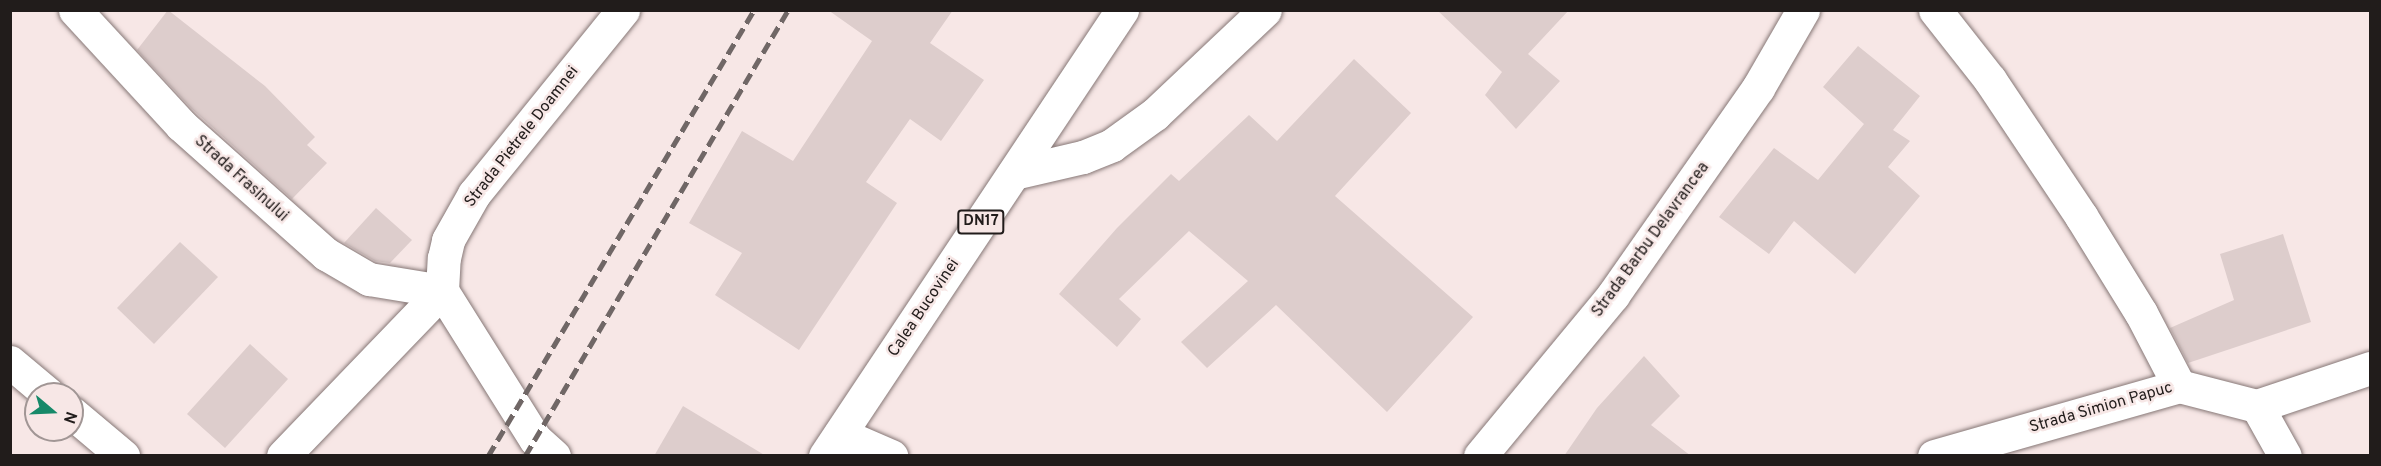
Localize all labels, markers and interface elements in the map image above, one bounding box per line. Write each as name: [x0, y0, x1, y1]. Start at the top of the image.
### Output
street label: Strada Pietrele Doamnei: [461, 63, 583, 211]
street label: Strada Frasinului: [190, 132, 292, 226]
street label: Strada Barbu Delavrancea: [1588, 159, 1714, 321]
road number: DN17: [957, 210, 1005, 234]
street label: Calea Bucovinei: [884, 255, 964, 361]
street label: Strada Simion Papuc: [2027, 378, 2175, 438]
north arrow: [24, 382, 84, 442]
text: N: [58, 409, 80, 426]

